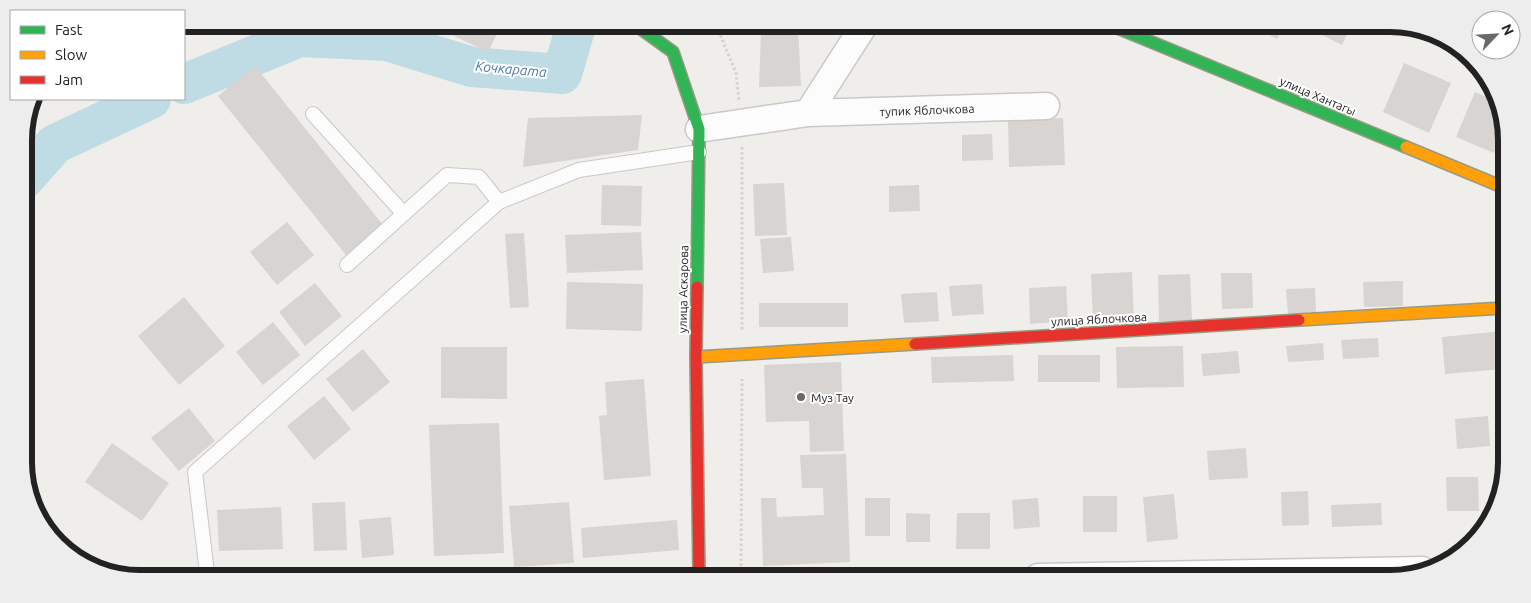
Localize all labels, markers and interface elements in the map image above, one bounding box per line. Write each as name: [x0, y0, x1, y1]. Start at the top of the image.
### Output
legend: [10, 10, 185, 100]
north arrow: [1471, 10, 1521, 60]
text: Fast: [55, 21, 83, 38]
text: N: [1498, 21, 1517, 38]
text: Slow: [55, 46, 88, 63]
water label: Кочкарата: [475, 58, 548, 80]
text: Jam: [55, 71, 83, 88]
street label: улица Хантагы: [1278, 74, 1358, 118]
street label: тупик Яблочкова: [879, 102, 975, 118]
street label: улица Аскарова: [676, 245, 690, 333]
street label: улица Яблочкова: [1051, 310, 1147, 328]
marker: Муз Тау: [795, 391, 807, 403]
place label: Муз Тау: [811, 391, 854, 404]

